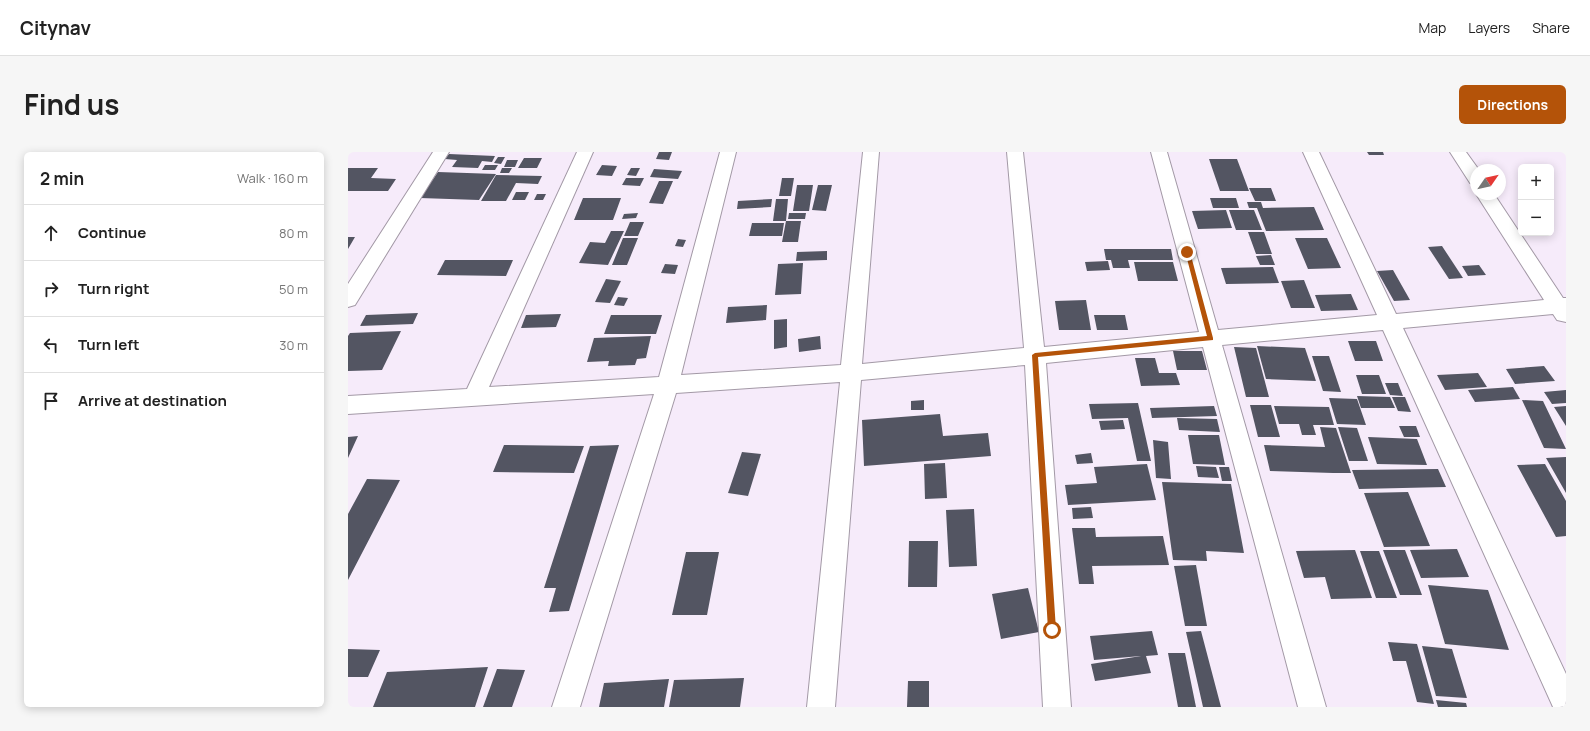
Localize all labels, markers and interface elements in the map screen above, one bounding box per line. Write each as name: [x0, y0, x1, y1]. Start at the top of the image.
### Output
text: Citynav: [20, 15, 91, 41]
text: Map: [1418, 18, 1446, 37]
text: Layers: [1468, 18, 1510, 37]
text: Share: [1532, 18, 1570, 37]
text: Find us: [24, 85, 119, 123]
button: Directions: [1459, 85, 1566, 124]
north arrow: [1470, 164, 1506, 200]
map controls: [1518, 164, 1554, 236]
button: +: [1518, 164, 1554, 200]
text: 2 min: [40, 167, 84, 190]
text: Walk · 160 m: [237, 169, 308, 187]
button: −: [1518, 200, 1554, 236]
icon: ahead: [40, 222, 62, 244]
text: Continue: [78, 222, 146, 243]
text: 80 m: [279, 224, 308, 242]
route end: [1178, 243, 1196, 261]
icon: right: [40, 278, 62, 300]
text: Turn right: [78, 278, 149, 299]
text: 50 m: [279, 280, 308, 298]
icon: left: [40, 334, 62, 356]
text: Turn left: [78, 334, 140, 355]
text: 30 m: [279, 336, 308, 354]
icon: arrive: [40, 390, 62, 412]
text: Arrive at destination: [78, 390, 227, 411]
route start: [1043, 621, 1061, 639]

